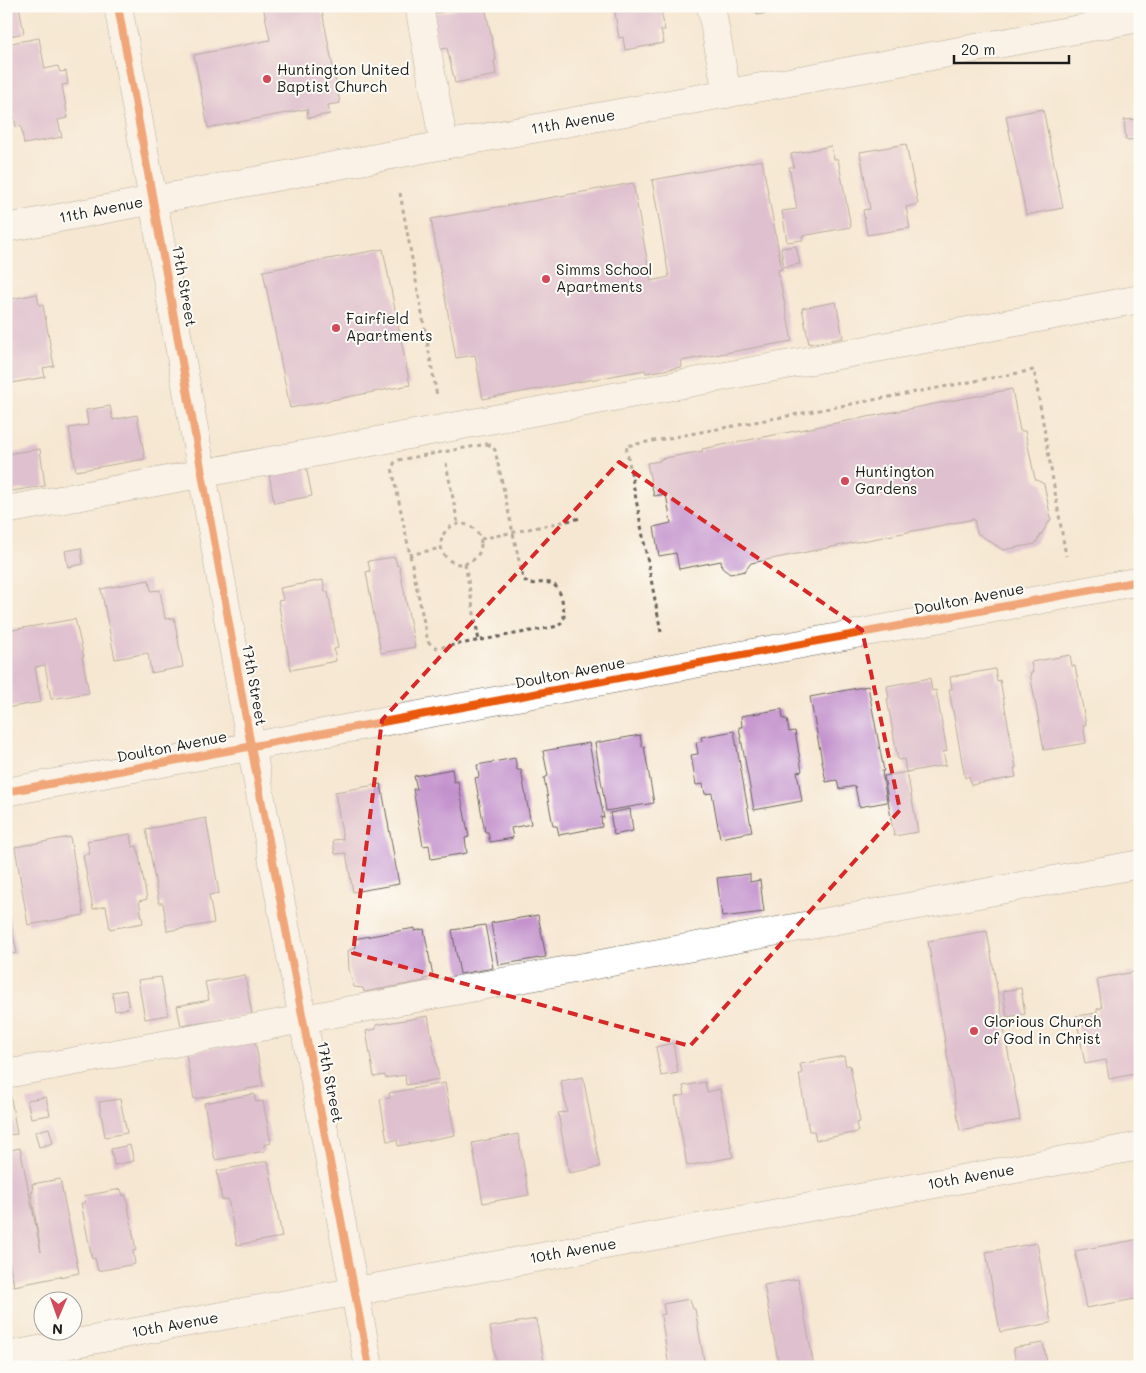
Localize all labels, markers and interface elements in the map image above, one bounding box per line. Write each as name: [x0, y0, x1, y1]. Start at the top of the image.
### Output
scale bar: [954, 32, 1068, 64]
text: 20 m: [961, 39, 995, 59]
place label: Huntington United Baptist Church: [277, 59, 409, 96]
marker: Huntington United Baptist Church: [261, 73, 273, 85]
street label: 11th Avenue: [529, 104, 617, 138]
street label: 11th Avenue: [57, 191, 145, 227]
street label: 17th Street: [168, 243, 202, 328]
place label: Simms School Apartments: [556, 259, 652, 296]
marker: Simms School Apartments: [540, 273, 552, 285]
place label: Fairfield Apartments: [346, 308, 433, 345]
marker: Fairfield Apartments: [330, 322, 342, 334]
place label: Huntington Gardens: [855, 461, 934, 498]
marker: Huntington Gardens: [839, 475, 851, 487]
street label: Doulton Avenue: [912, 578, 1026, 618]
street label: 17th Street: [238, 642, 272, 727]
street label: Doulton Avenue: [513, 652, 627, 692]
street label: Doulton Avenue: [115, 726, 229, 766]
place label: Glorious Church of God in Christ: [984, 1011, 1101, 1048]
marker: Glorious Church of God in Christ: [968, 1025, 980, 1037]
street label: 17th Street: [313, 1039, 349, 1124]
street label: 10th Avenue: [926, 1159, 1016, 1193]
street label: 10th Avenue: [528, 1233, 618, 1267]
north arrow: [32, 1290, 82, 1340]
street label: 10th Avenue: [130, 1307, 220, 1341]
text: N: [52, 1320, 63, 1339]

